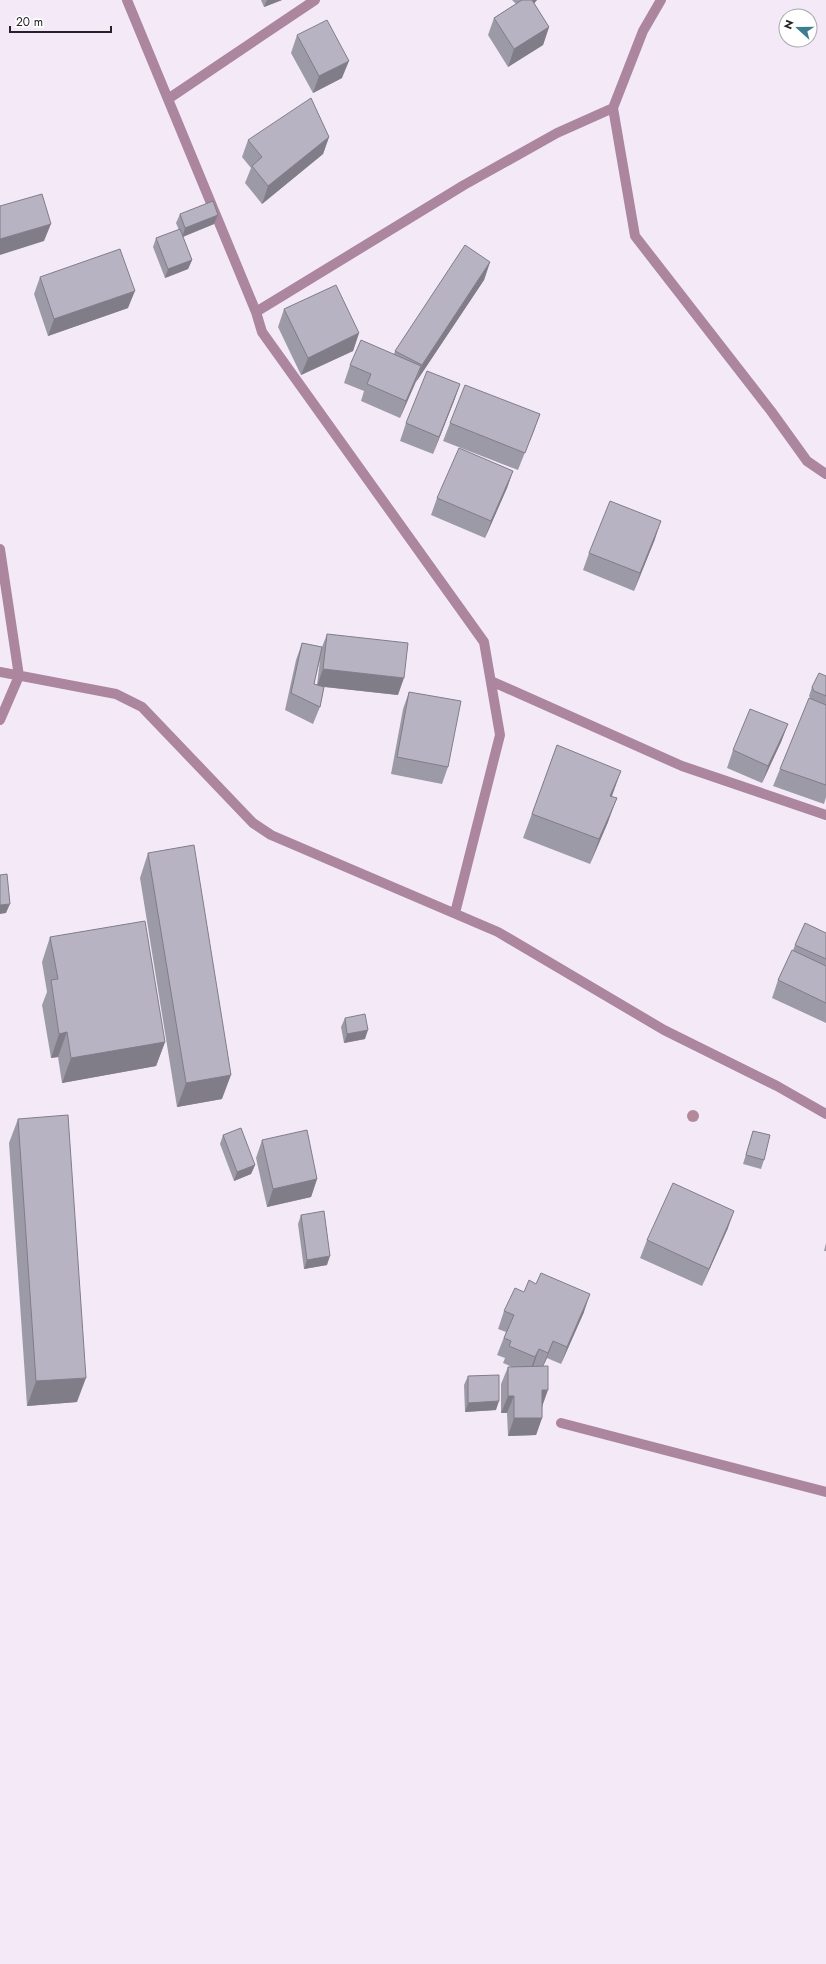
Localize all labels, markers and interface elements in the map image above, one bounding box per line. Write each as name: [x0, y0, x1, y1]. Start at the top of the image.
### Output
scale bar: [10, 8, 111, 34]
north arrow: [778, 8, 818, 48]
text: 20 m: [16, 13, 43, 31]
text: N: [780, 17, 798, 31]

